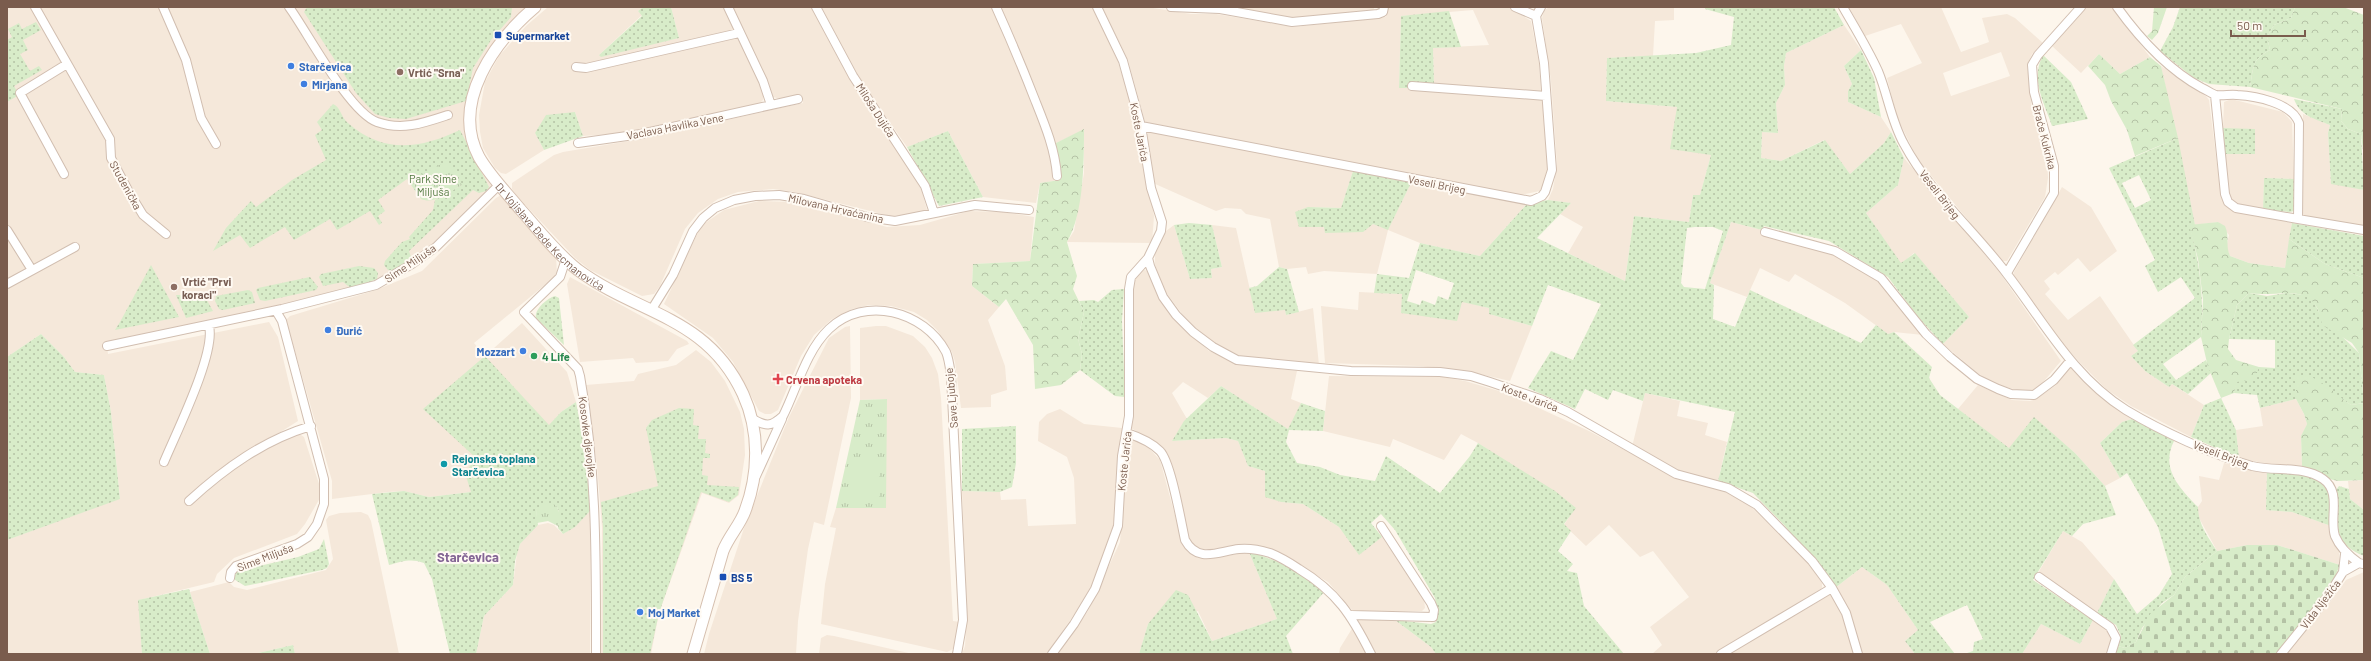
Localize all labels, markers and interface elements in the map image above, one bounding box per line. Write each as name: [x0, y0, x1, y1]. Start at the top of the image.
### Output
scale bar: [2231, 12, 2305, 38]
text: 50 m: [2237, 18, 2262, 32]
place label: Supermarket: [506, 29, 570, 42]
marker: Supermarket: [493, 30, 503, 40]
place label: Starčevica: [299, 60, 352, 73]
marker: Starčevica: [286, 61, 296, 71]
place label: Vrtić "Srna": [408, 66, 464, 79]
marker: Vrtić "Srna": [395, 67, 405, 77]
place label: Mirjana: [312, 78, 348, 91]
marker: Mirjana: [299, 79, 309, 89]
street label: Miloša Dujića: [854, 81, 898, 139]
street label: Koste Jarića: [1128, 101, 1152, 163]
street label: Braće Kukrika: [2031, 103, 2059, 171]
street label: Vaclava Havlika Vene: [625, 110, 725, 142]
street label: Studenička: [107, 158, 145, 212]
street label: Veseli Brijeg: [1917, 167, 1963, 221]
park label: Park Sime Miljuša: [409, 172, 457, 198]
street label: Veseli Brijeg: [1407, 172, 1467, 196]
street label: Dr Vojislava Đede Kecmanovića: [493, 180, 607, 292]
street label: Milovana Hrvaćanina: [787, 191, 885, 225]
street label: Sime Miljuša: [382, 241, 438, 285]
place label: Vrtić "Prvi koraci": [182, 275, 232, 301]
marker: Vrtić "Prvi koraci": [169, 282, 179, 292]
place label: Đurić: [336, 324, 362, 337]
marker: Đurić: [323, 325, 333, 335]
place label: Mozzart: [477, 345, 515, 358]
marker: Mozzart: [518, 346, 528, 356]
place label: 4 Life: [542, 350, 570, 363]
marker: 4 Life: [529, 351, 539, 361]
street label: Save Ljuboje: [942, 367, 960, 429]
place label: Crvena apoteka: [786, 373, 862, 386]
marker: Crvena apoteka: [773, 374, 783, 384]
street label: Koste Jarića: [1500, 380, 1560, 414]
street label: Kosovke djevojke: [577, 396, 599, 478]
street label: Koste Jarića: [1114, 431, 1134, 491]
street label: Veseli Brijeg: [2191, 437, 2251, 471]
place label: Rejonska toplana Starčevica: [452, 452, 536, 478]
marker: Rejonska toplana Starčevica: [439, 459, 449, 469]
street label: Sime Miljuša: [235, 540, 295, 574]
district label: Starčevica: [437, 549, 499, 565]
place label: BS 5: [731, 571, 753, 584]
marker: BS 5: [718, 572, 728, 582]
street label: Vida Nježića: [2297, 577, 2343, 631]
place label: Moj Market: [648, 606, 700, 619]
marker: Moj Market: [635, 607, 645, 617]

